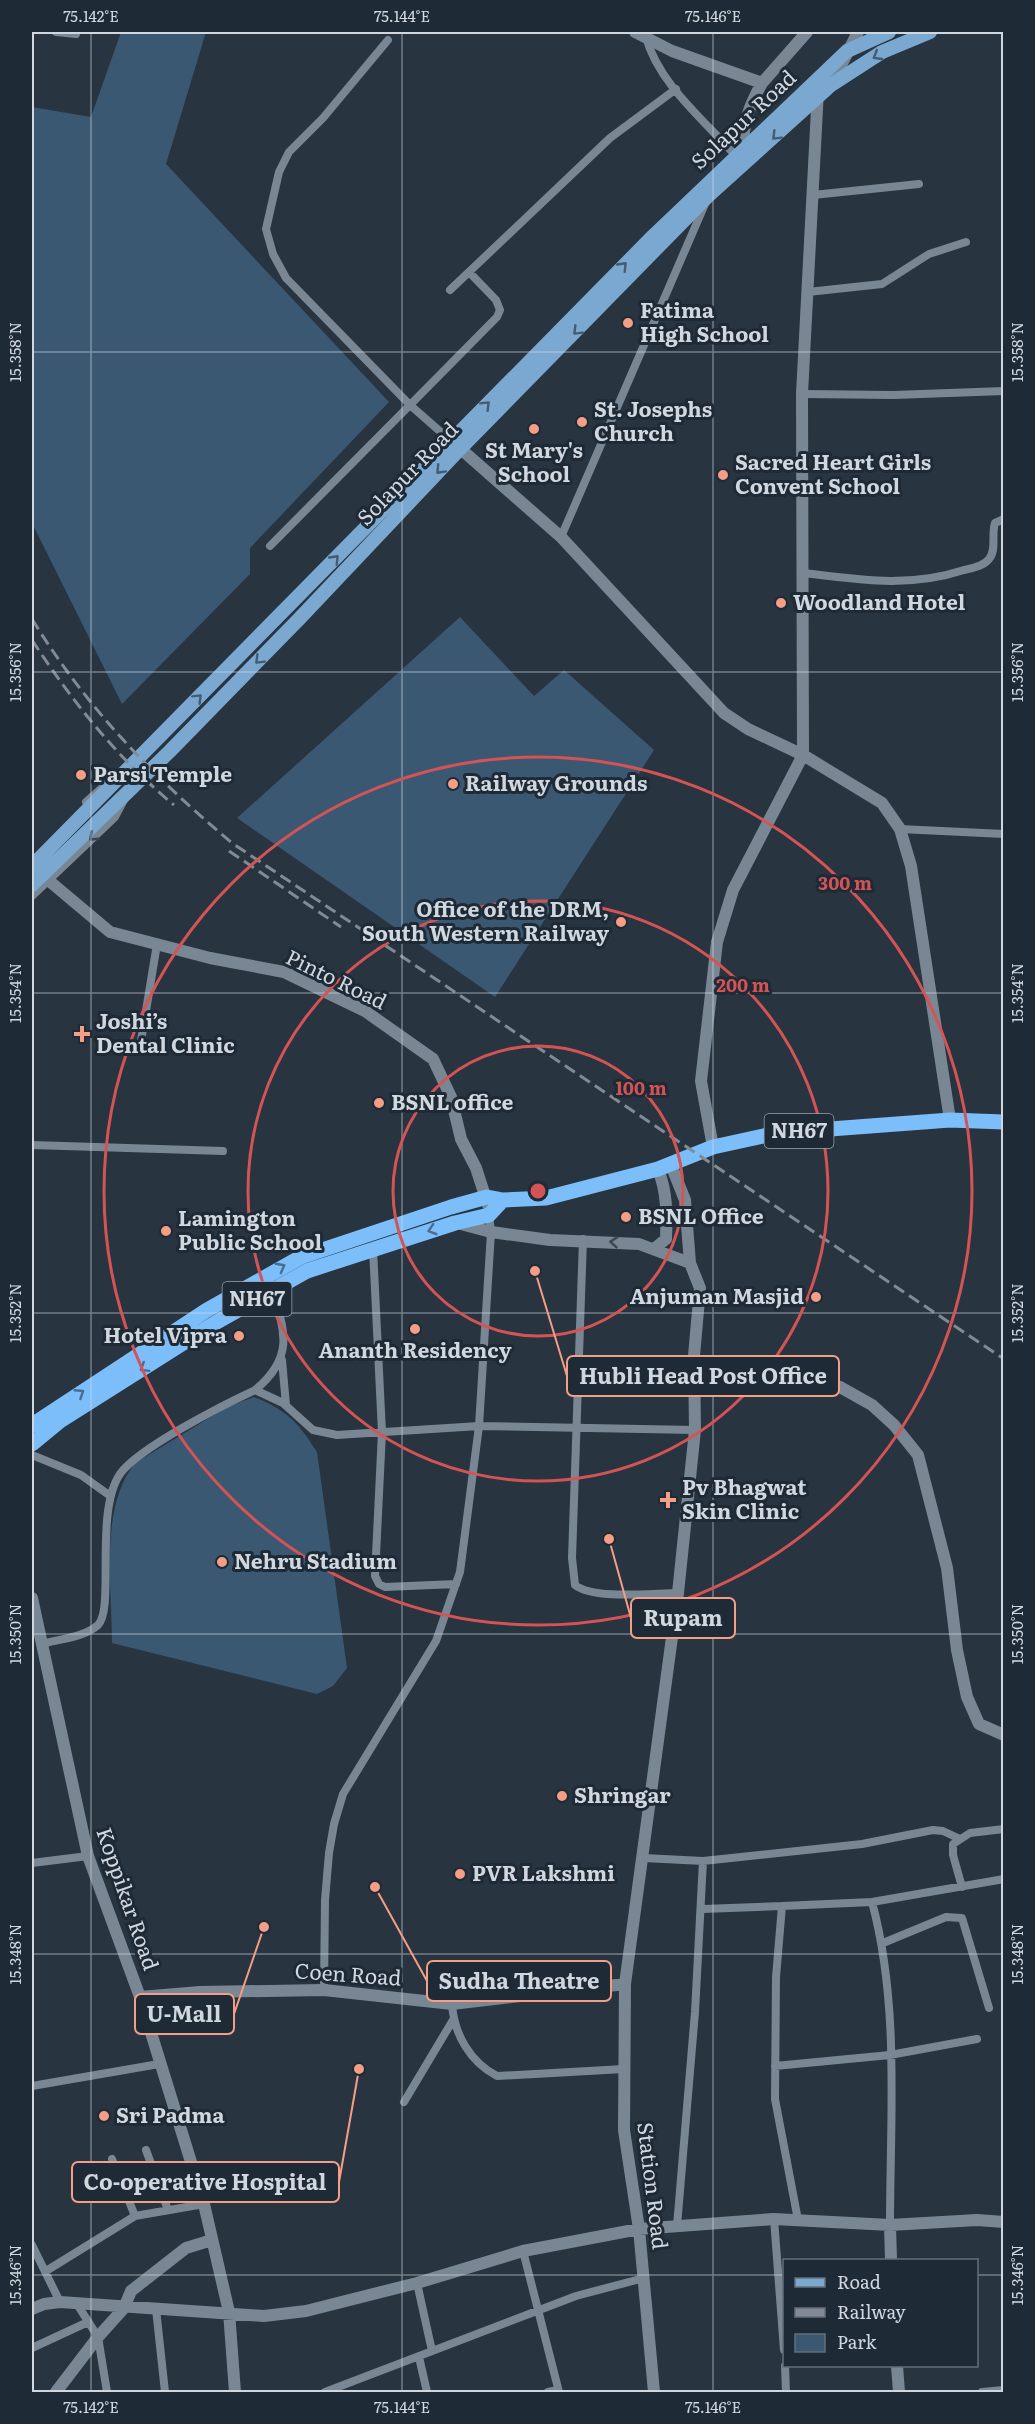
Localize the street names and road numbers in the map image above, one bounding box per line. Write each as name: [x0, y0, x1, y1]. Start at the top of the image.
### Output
street label: Solapur Road: [683, 61, 802, 175]
street label: Solapur Road: [349, 413, 464, 531]
street label: Pinto Road: [281, 940, 393, 1016]
road number: NH67: [764, 1114, 834, 1148]
road number: NH67: [222, 1282, 292, 1316]
street label: Koppikar Road: [90, 1823, 168, 1974]
street label: Coen Road: [294, 1953, 403, 1992]
street label: Station Road: [631, 2120, 678, 2251]

